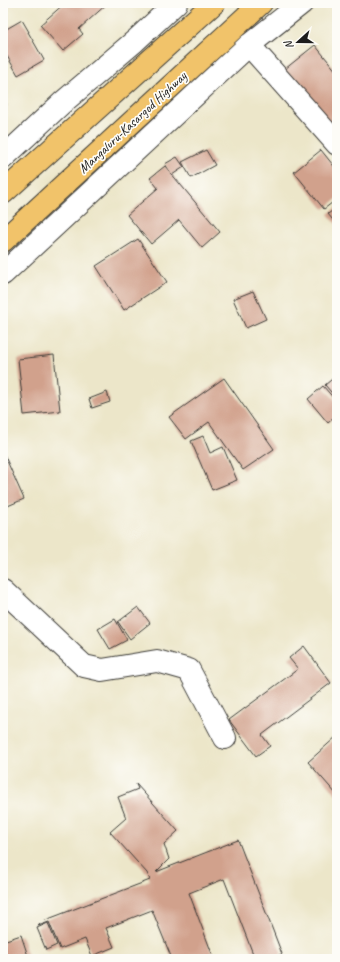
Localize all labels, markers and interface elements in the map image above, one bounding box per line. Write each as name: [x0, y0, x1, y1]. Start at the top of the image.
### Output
north arrow: [278, 22, 318, 62]
text: N: [280, 38, 296, 51]
street label: Mangaluru-Kasargod Highway: [75, 67, 191, 177]

